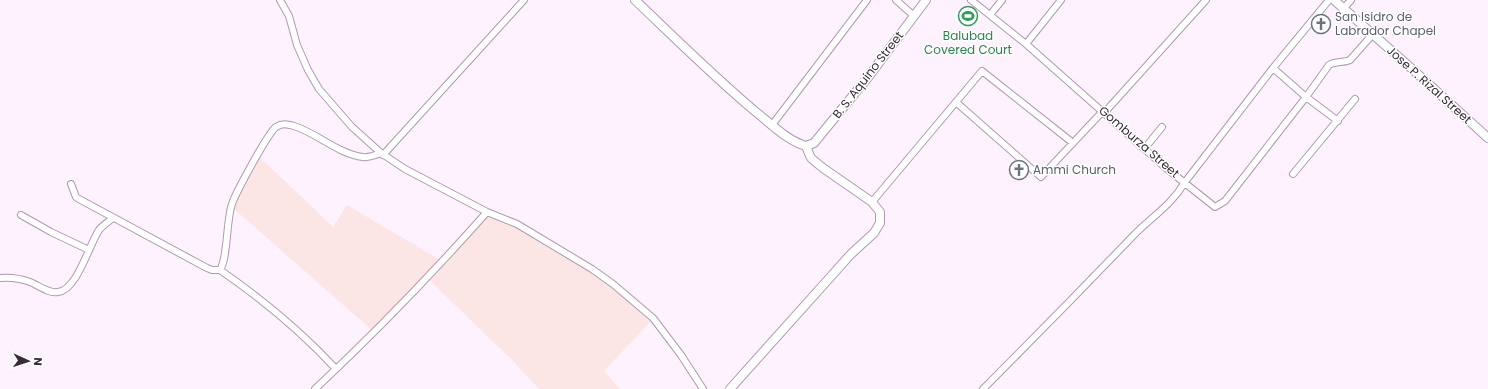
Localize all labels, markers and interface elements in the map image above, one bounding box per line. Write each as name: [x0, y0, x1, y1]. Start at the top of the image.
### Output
sports icon: Balubad Covered Court: [957, 5, 979, 27]
place label: San Isidro de Labrador Chapel: [1335, 8, 1436, 39]
church icon: San Isidro de Labrador Chapel: [1310, 13, 1332, 35]
place label: Balubad Covered Court: [924, 27, 1012, 58]
street label: B. S. Aquino Street: [828, 28, 907, 122]
street label: Jose P. Rizal Street: [1383, 42, 1475, 127]
street label: Gomburza Street: [1095, 102, 1183, 181]
church icon: Ammi Church: [1008, 159, 1030, 181]
place label: Ammi Church: [1033, 161, 1116, 178]
north arrow: [8, 341, 48, 381]
text: N: [30, 357, 46, 366]

